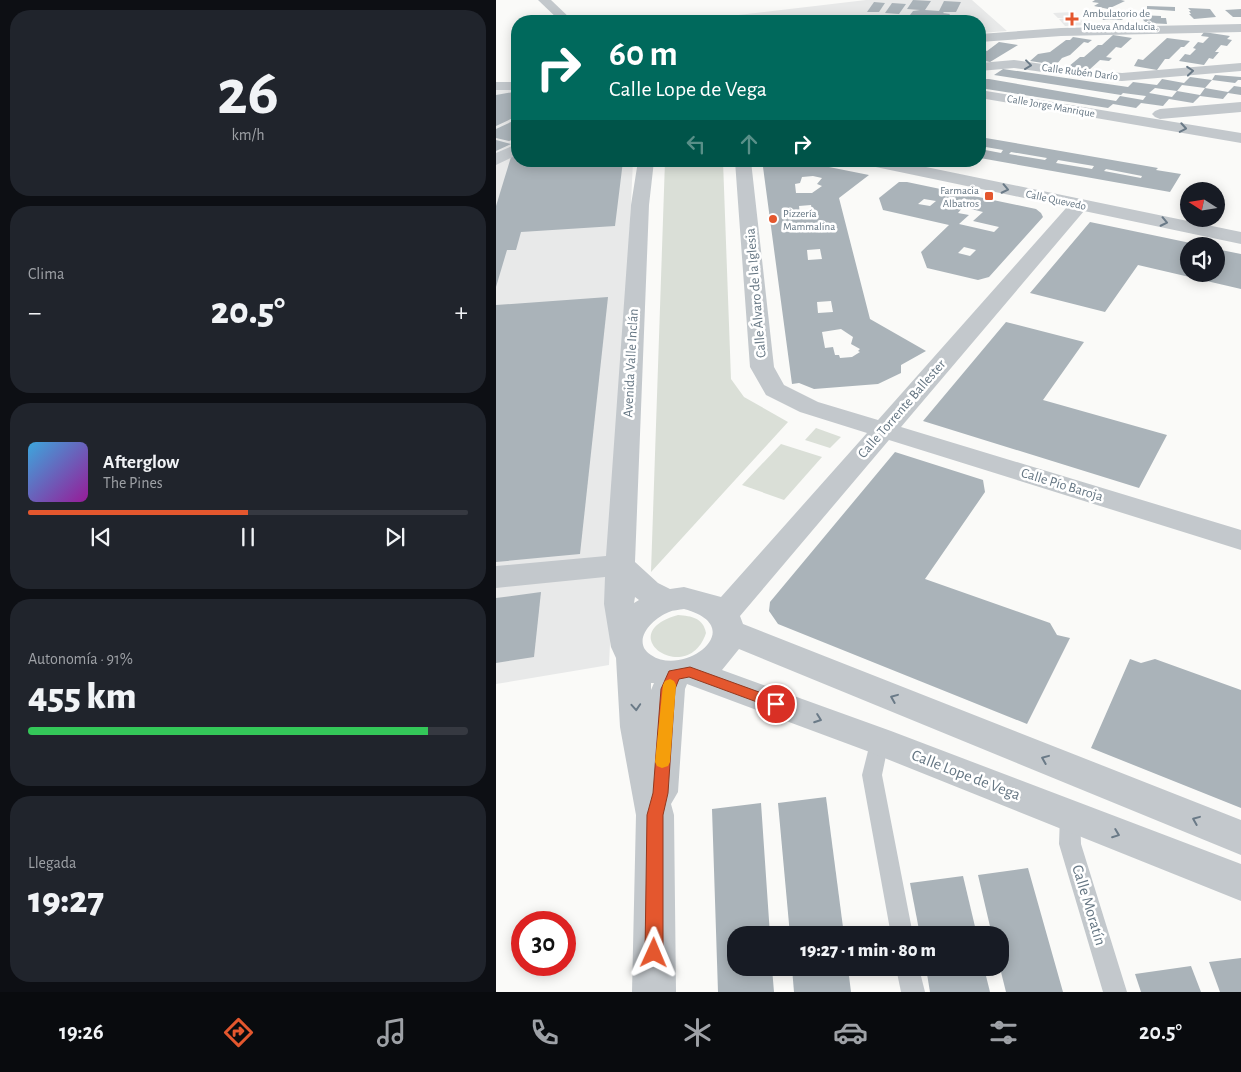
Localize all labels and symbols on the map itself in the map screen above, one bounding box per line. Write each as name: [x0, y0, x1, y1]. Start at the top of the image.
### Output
place label: Ambulatorio de Nueva Andalucia.: [1083, 8, 1158, 32]
marker: Ambulatorio de Nueva Andalucia.: [1065, 12, 1079, 26]
one-way arrow: [1025, 59, 1033, 70]
street label: Calle Rubén Darío: [1041, 62, 1119, 82]
one-way arrow: [1186, 66, 1194, 77]
street label: Calle Jorge Manrique: [1006, 93, 1096, 119]
one-way arrow: [1179, 123, 1188, 133]
north arrow: [1180, 182, 1225, 228]
one-way arrow: [1000, 183, 1009, 194]
place label: Farmacia Albatros: [940, 185, 979, 209]
street label: Calle Quevedo: [1025, 188, 1087, 212]
marker: Farmacia Albatros: [983, 190, 995, 202]
place label: Pizzería Mammalina: [783, 208, 835, 232]
marker: Pizzería Mammalina: [767, 213, 779, 225]
one-way arrow: [1159, 216, 1168, 227]
street label: Calle Álvaro de la Iglesia: [740, 227, 769, 359]
street label: Avenida Valle Inclán: [621, 308, 641, 418]
street label: Calle Torrente Ballester: [856, 357, 949, 461]
street label: Calle Pío Baroja: [1019, 466, 1105, 504]
pin: [755, 683, 797, 725]
one-way arrow: [890, 694, 899, 705]
one-way arrow: [630, 703, 641, 711]
one-way arrow: [813, 713, 821, 723]
street label: Calle Lope de Vega: [909, 747, 1023, 803]
one-way arrow: [1041, 755, 1050, 765]
one-way arrow: [1192, 816, 1200, 826]
one-way arrow: [1111, 828, 1120, 838]
street label: Calle Moratín: [1069, 863, 1109, 947]
speed limit sign: 30: [511, 911, 576, 976]
position arrow: [627, 926, 679, 978]

